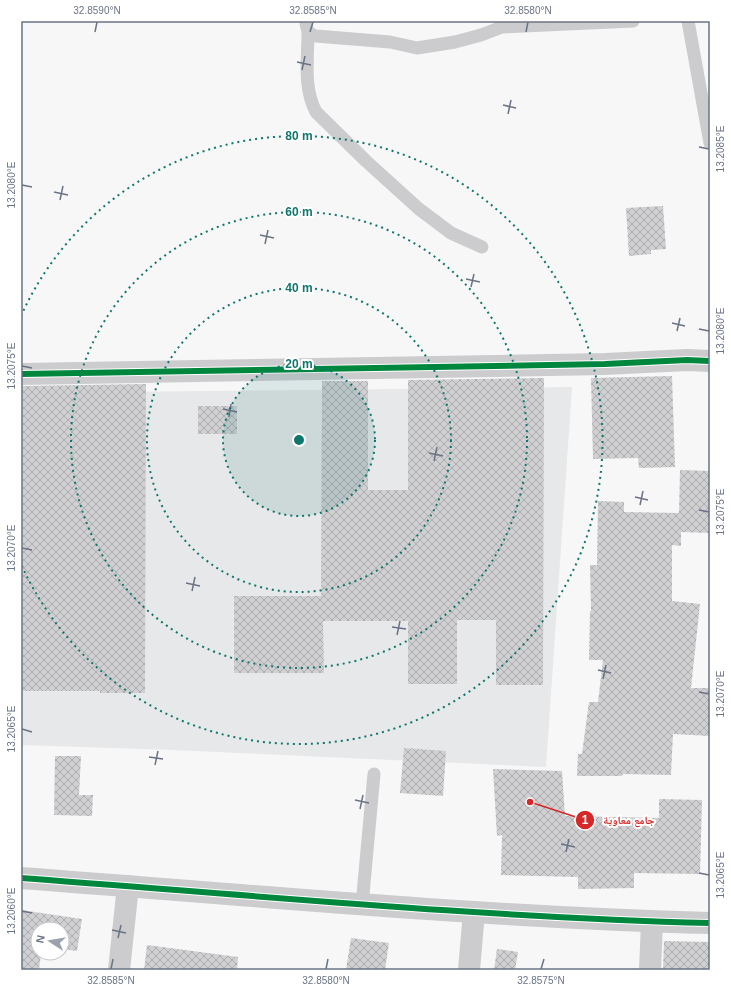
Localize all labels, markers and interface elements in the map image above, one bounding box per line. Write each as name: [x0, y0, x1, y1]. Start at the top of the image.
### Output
text: 32.8590°N: [73, 5, 121, 16]
text: 32.8585°N: [289, 5, 337, 16]
text: 32.8580°N: [504, 5, 552, 16]
text: 13.2085°E: [715, 125, 726, 172]
text: 80 m: [285, 129, 313, 143]
text: 13.2080°E: [6, 161, 17, 208]
text: 60 m: [285, 205, 313, 219]
text: 40 m: [285, 281, 313, 295]
text: 13.2080°E: [715, 307, 726, 354]
text: 13.2075°E: [6, 342, 17, 389]
text: 20 m: [285, 357, 313, 371]
centre of rings: [292, 433, 306, 447]
text: 13.2075°E: [715, 488, 726, 535]
text: 13.2070°E: [6, 524, 17, 571]
text: 13.2070°E: [715, 670, 726, 717]
text: 13.2065°E: [6, 705, 17, 752]
callout: جامع معاوية: [575, 809, 663, 832]
text: 1: [582, 813, 589, 827]
text: جامع معاوية: [603, 814, 655, 828]
text: 13.2065°E: [715, 851, 726, 898]
text: 13.2060°E: [6, 887, 17, 934]
north arrow: [30, 921, 70, 961]
text: N: [34, 934, 47, 944]
text: 32.8585°N: [87, 975, 135, 986]
text: 32.8580°N: [302, 975, 350, 986]
text: 32.8575°N: [517, 975, 565, 986]

